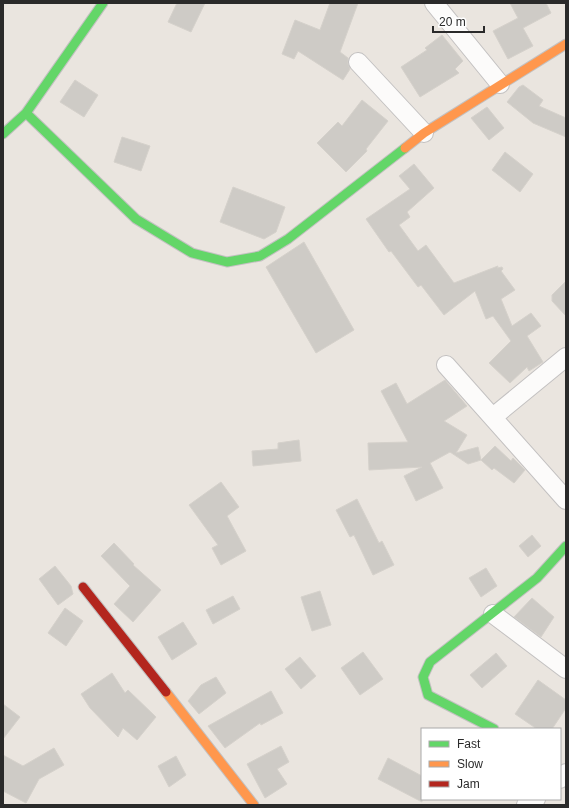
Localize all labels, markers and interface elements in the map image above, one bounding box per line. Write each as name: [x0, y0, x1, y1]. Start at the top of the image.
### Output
scale bar: [433, 8, 484, 34]
text: 20 m: [439, 15, 466, 29]
legend: [421, 728, 561, 800]
text: Fast: [457, 737, 481, 751]
text: Slow: [457, 757, 483, 771]
text: Jam: [457, 777, 480, 791]

